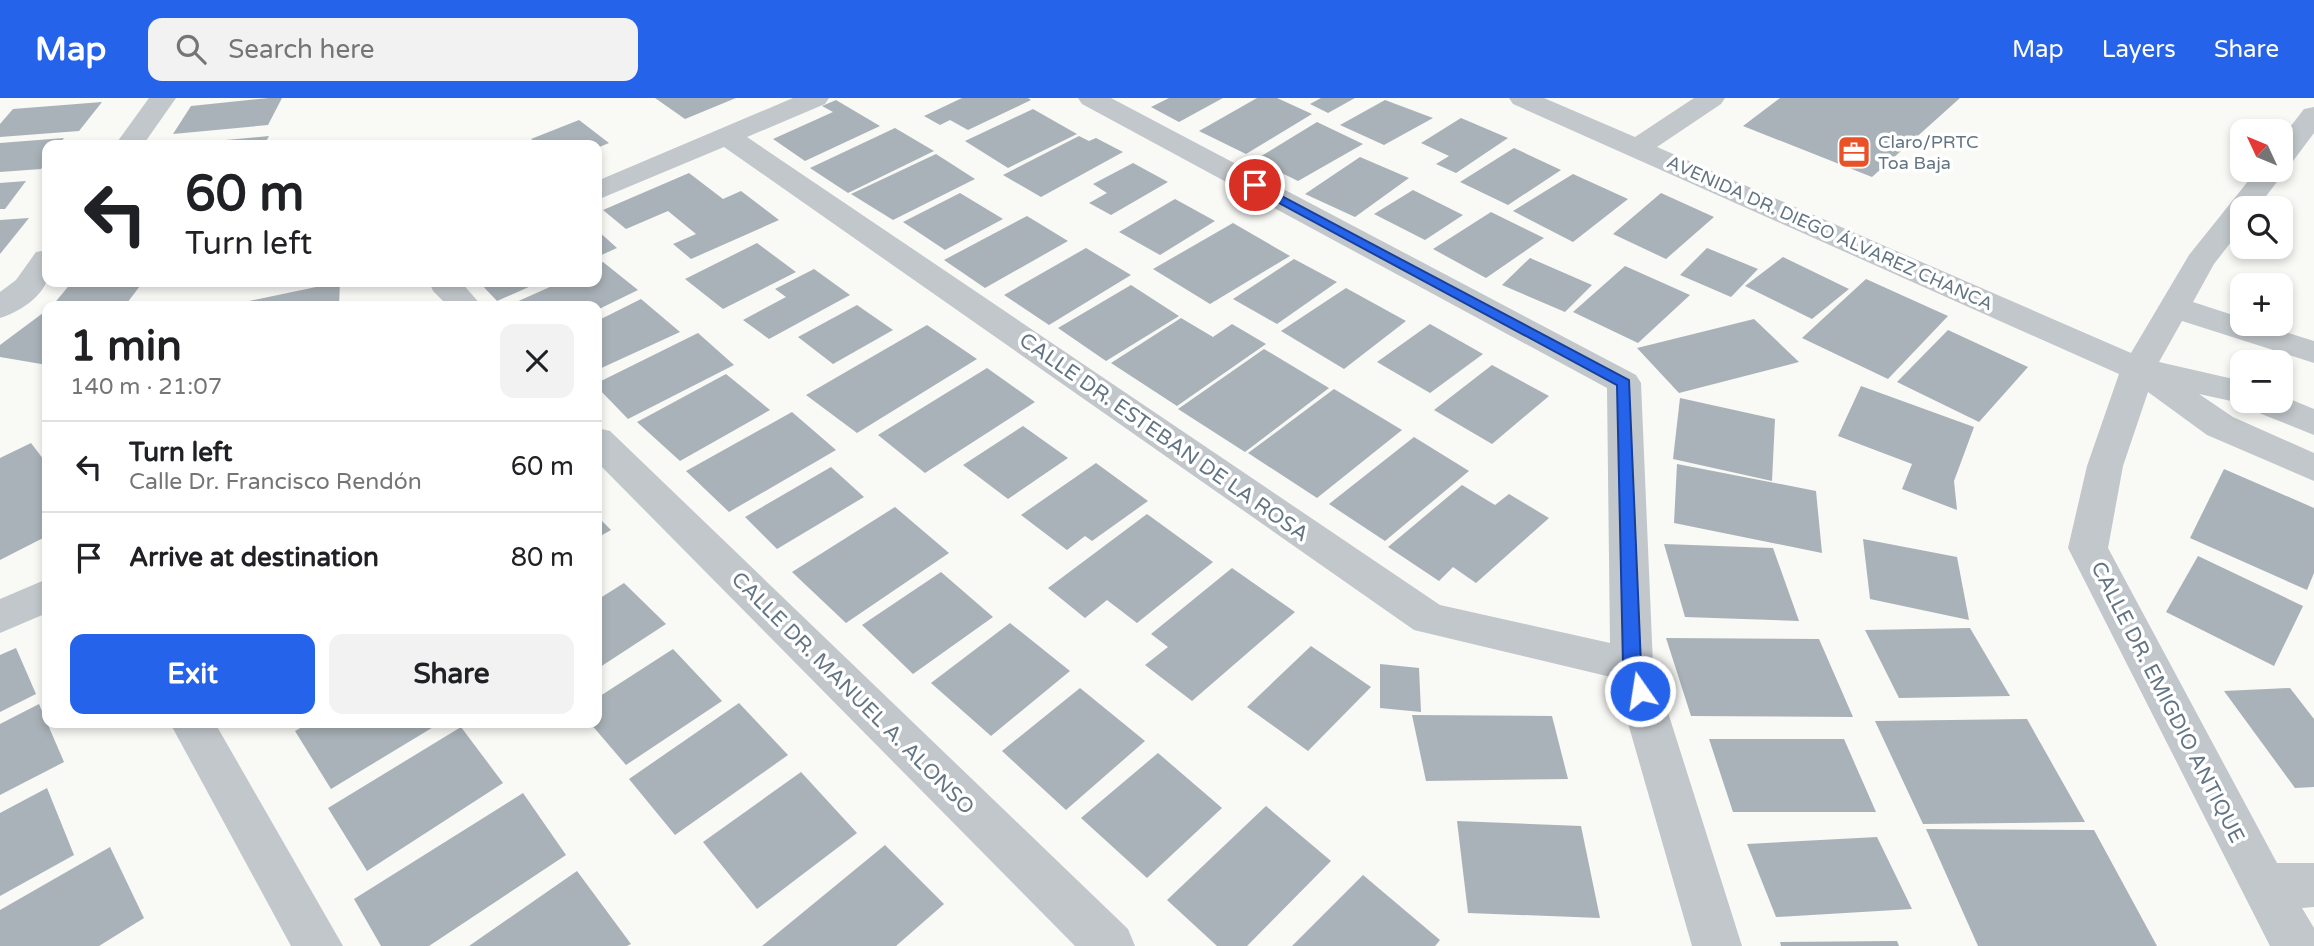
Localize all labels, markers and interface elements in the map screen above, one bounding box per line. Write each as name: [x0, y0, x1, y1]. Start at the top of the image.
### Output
search box: [148, 18, 638, 81]
text: Map: [35, 30, 106, 69]
icon: search: [172, 30, 210, 68]
text: Search here: [228, 34, 374, 65]
text: Map: [2012, 35, 2064, 64]
text: Layers: [2102, 35, 2176, 64]
text: Share: [2214, 35, 2279, 64]
north arrow: [2230, 119, 2292, 182]
map controls: [2230, 119, 2293, 413]
place label: Claro/PRTC Toa Baja: [1878, 131, 1979, 174]
office icon: Claro/PRTC Toa Baja: [1835, 133, 1873, 171]
street label: AVENIDA DR. DIEGO ÁLVAREZ CHANCA: [1664, 151, 1996, 315]
pin: [1225, 155, 1285, 215]
text: 60 m: [185, 165, 304, 224]
icon: arrive: [1236, 166, 1274, 204]
icon: left: [70, 168, 161, 259]
button: search: [2230, 196, 2293, 259]
text: Turn left: [185, 225, 312, 263]
button: +: [2230, 273, 2293, 336]
text: 1 min: [70, 321, 182, 372]
button: close: [500, 324, 574, 398]
street label: CALLE DR. ESTEBAN DE LA ROSA: [1014, 328, 1313, 547]
button: −: [2230, 350, 2293, 413]
text: 140 m · 21:07: [70, 373, 222, 401]
text: Turn left: [129, 437, 232, 468]
icon: left: [70, 448, 108, 486]
text: 60 m: [511, 451, 574, 482]
text: Calle Dr. Francisco Rendón: [129, 468, 422, 496]
icon: arrive: [70, 539, 108, 577]
text: Arrive at destination: [129, 542, 379, 573]
text: 80 m: [511, 542, 574, 573]
street label: CALLE DR. EMIGDIO ANTIQUE: [2085, 557, 2250, 847]
street label: CALLE DR. MANUEL A. ALONSO: [726, 567, 979, 820]
button: Exit: [70, 634, 315, 714]
button: Share: [329, 634, 574, 714]
position arrow: [1603, 654, 1677, 728]

